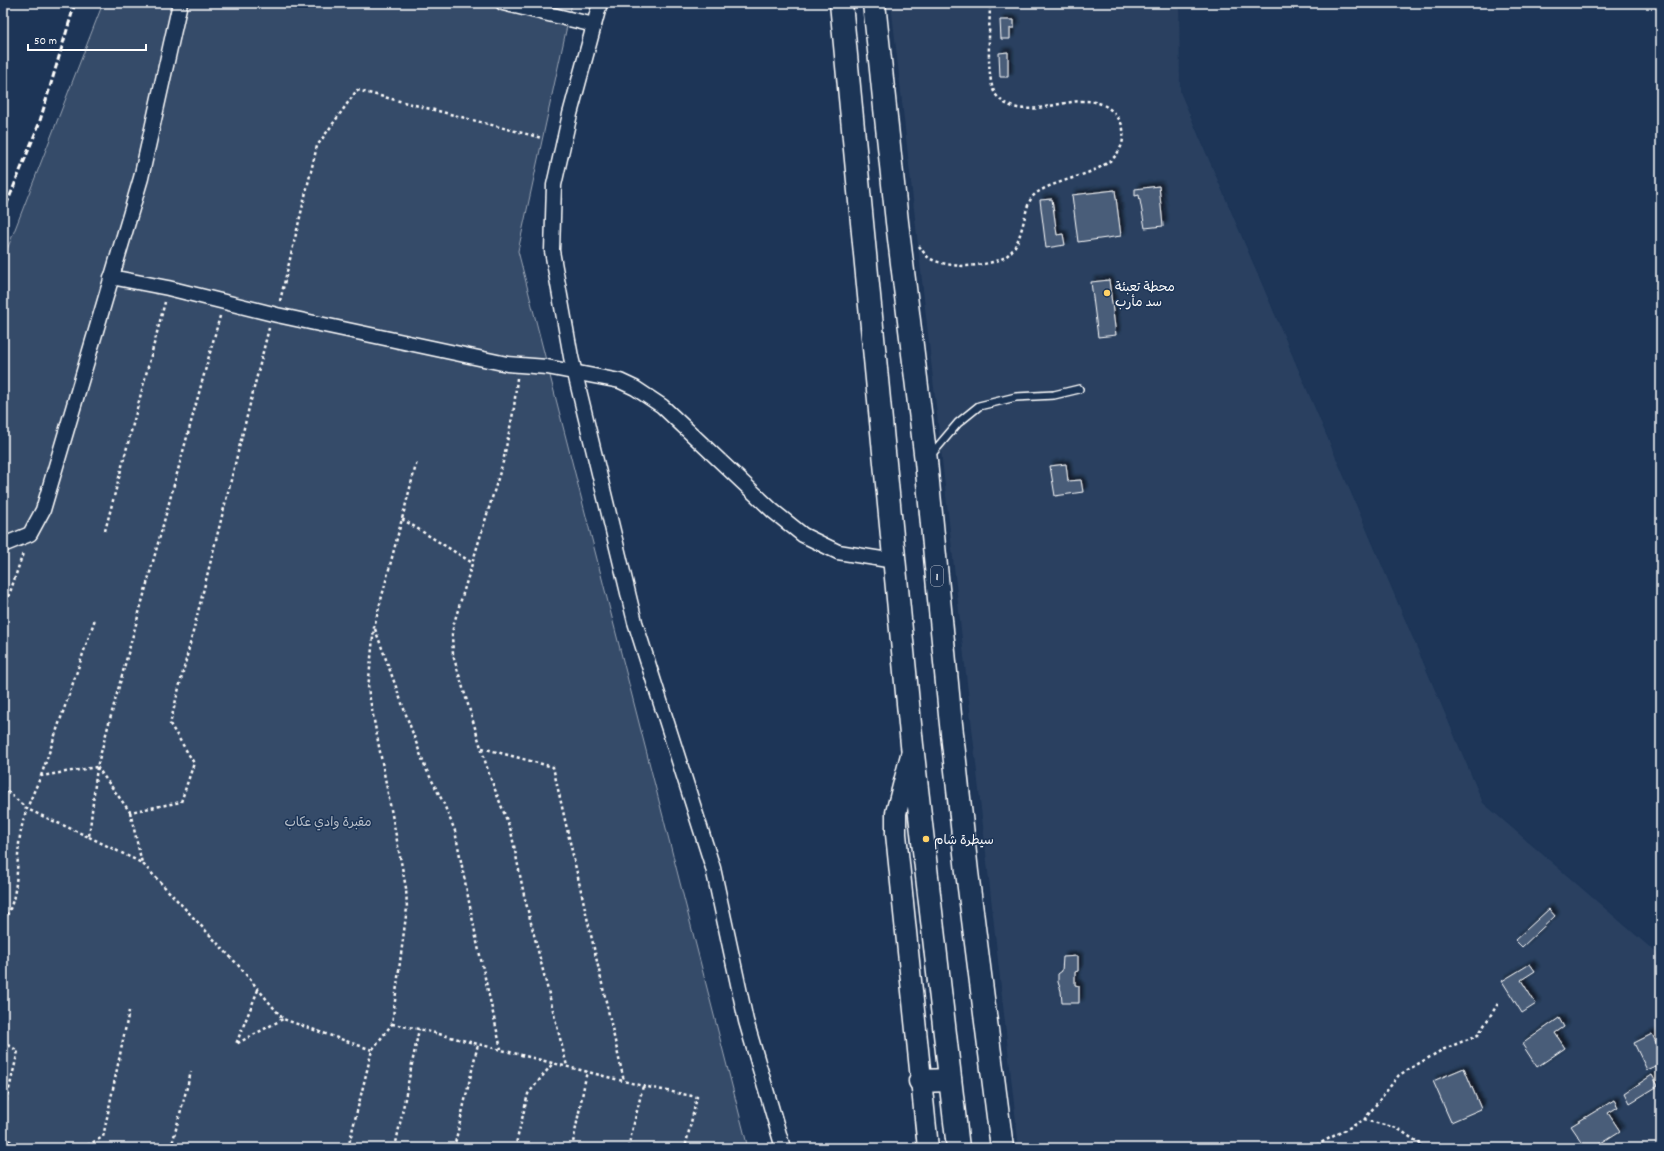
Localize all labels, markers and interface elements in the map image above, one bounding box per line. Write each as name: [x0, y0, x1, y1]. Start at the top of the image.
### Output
scale bar: [28, 26, 146, 52]
text: 50 m: [34, 33, 57, 50]
place label: محطة تعبئة سد مأرب: [1115, 279, 1175, 313]
marker: محطة تعبئة سد مأرب: [1102, 288, 1112, 298]
road number: 1: [931, 566, 943, 586]
park label: مقبرة وادي عكاب: [284, 814, 372, 833]
place label: سيطرة شام: [934, 832, 994, 851]
marker: سيطرة شام: [921, 834, 931, 844]

